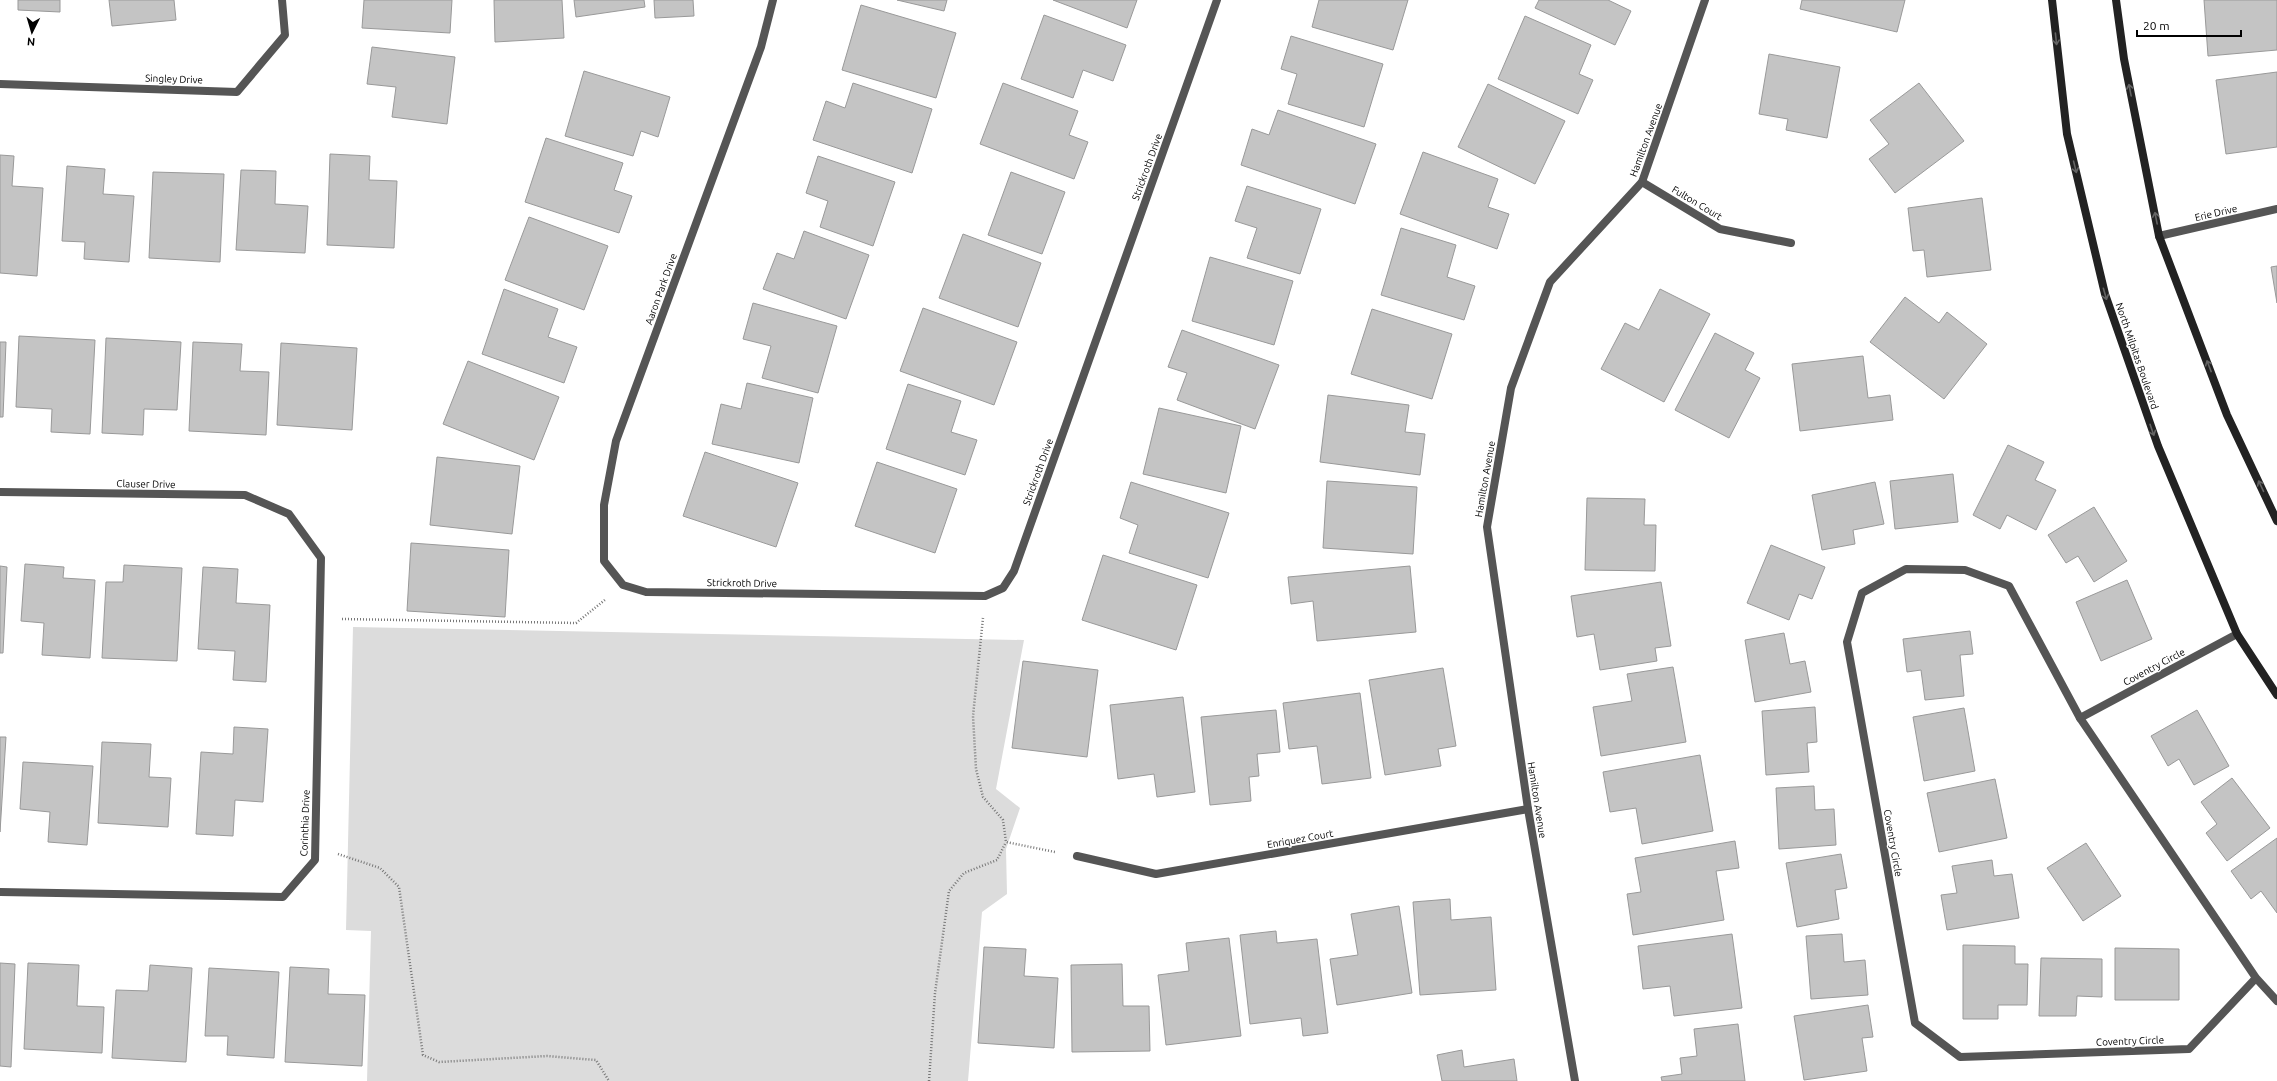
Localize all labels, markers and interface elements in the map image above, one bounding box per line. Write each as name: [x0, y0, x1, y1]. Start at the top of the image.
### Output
north arrow: [12, 12, 52, 52]
scale bar: [2137, 12, 2241, 38]
text: 20 m: [2143, 19, 2170, 32]
one-way arrow: [2052, 32, 2060, 45]
text: N: [27, 36, 36, 48]
street label: Singley Drive: [145, 72, 203, 86]
one-way arrow: [2126, 84, 2134, 97]
street label: Hamilton Avenue: [1628, 102, 1664, 178]
street label: Strickroth Drive: [1130, 132, 1164, 202]
one-way arrow: [2071, 160, 2079, 173]
street label: Fulton Court: [1670, 184, 1724, 222]
street label: Erie Drive: [2194, 203, 2238, 223]
one-way arrow: [2151, 212, 2159, 225]
street label: Aaron Park Drive: [643, 252, 679, 326]
one-way arrow: [2102, 287, 2109, 300]
street label: North Milpitas Boulevard: [2114, 301, 2160, 411]
one-way arrow: [2205, 361, 2213, 373]
one-way arrow: [2149, 423, 2156, 436]
street label: Strickroth Drive: [1021, 437, 1055, 507]
street label: Hamilton Avenue: [1473, 440, 1497, 518]
street label: Clauser Drive: [116, 478, 176, 490]
one-way arrow: [2256, 480, 2264, 492]
street label: Strickroth Drive: [707, 577, 777, 589]
street label: Coventry Circle: [2121, 646, 2187, 688]
street label: Hamilton Avenue: [1526, 761, 1548, 839]
street label: Corinthia Drive: [298, 789, 312, 857]
street label: Coventry Circle: [1882, 808, 1904, 878]
street label: Enriquez Court: [1266, 828, 1334, 850]
street label: Coventry Circle: [2096, 1034, 2164, 1048]

